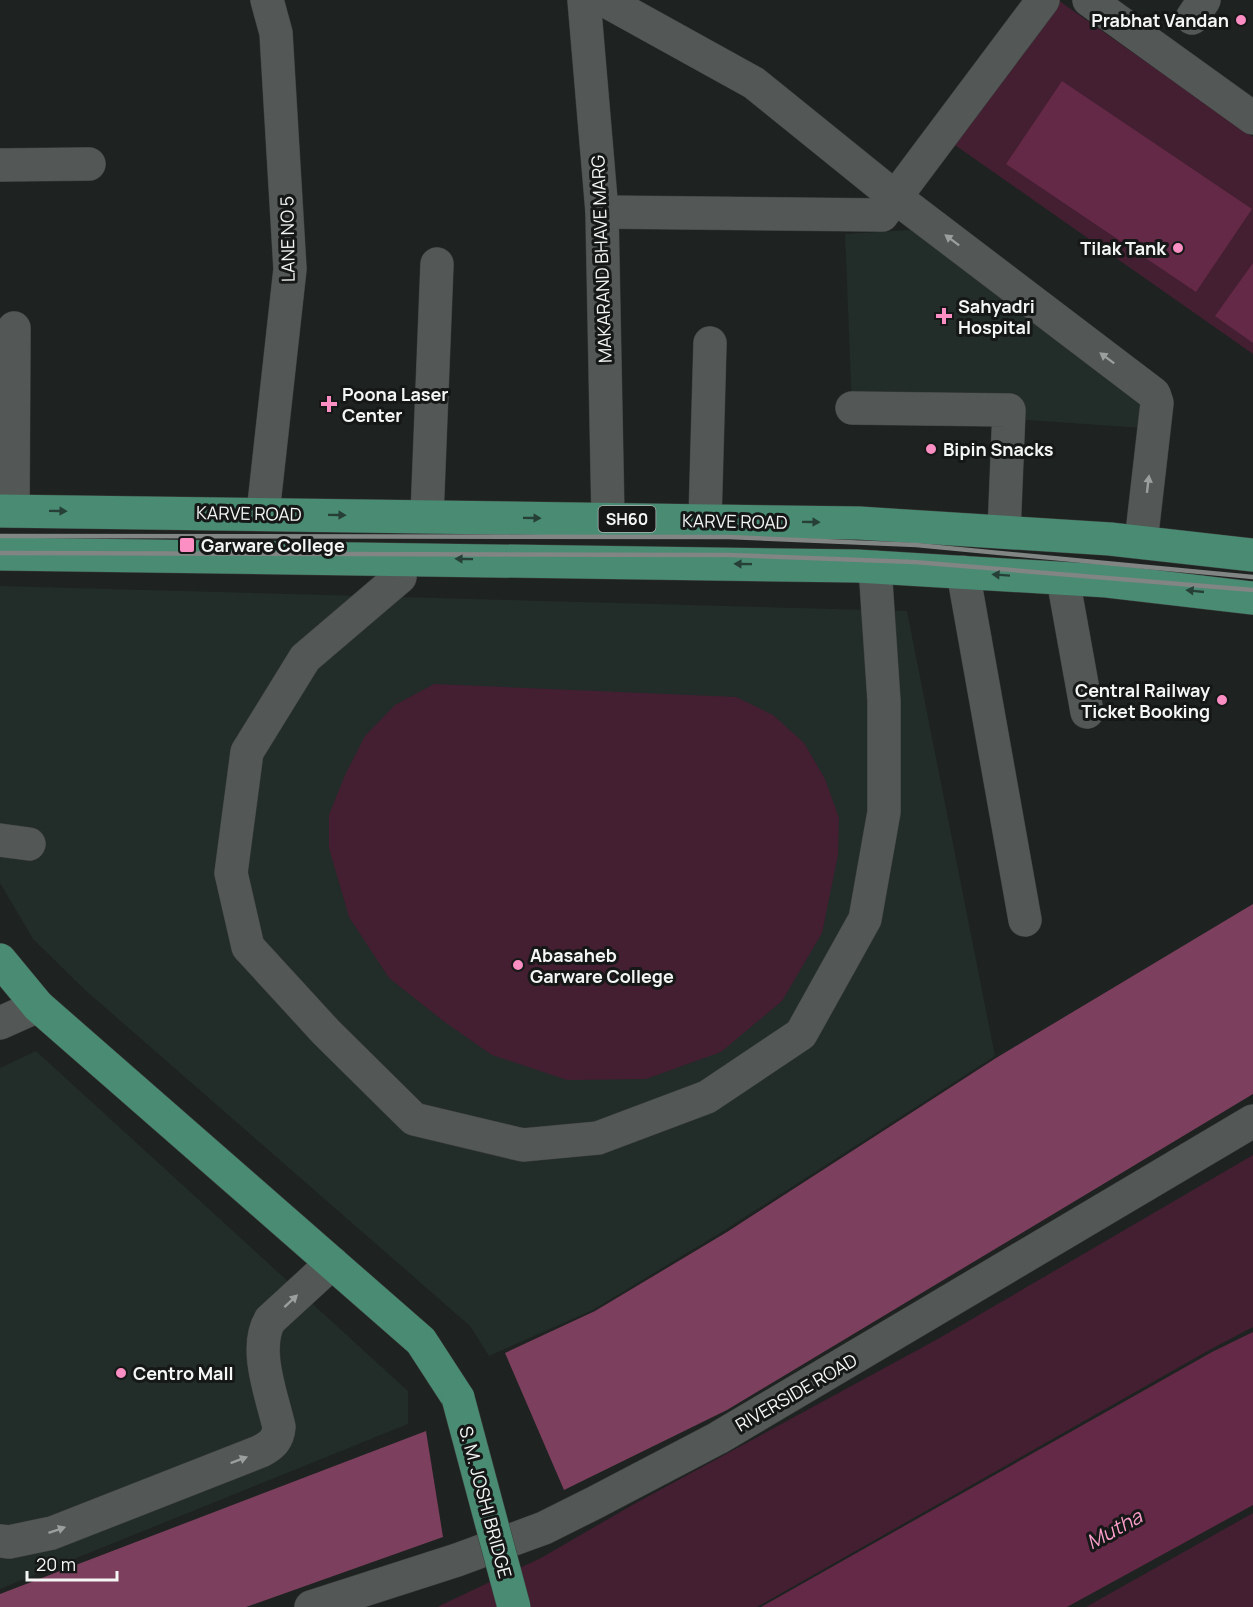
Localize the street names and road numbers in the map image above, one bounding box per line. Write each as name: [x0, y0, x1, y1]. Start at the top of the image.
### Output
street label: MAKARAND BHAVE MARG: [585, 154, 617, 363]
street label: LANE NO 5: [274, 196, 300, 282]
street label: KARVE ROAD: [196, 500, 302, 526]
road number: SH60: [598, 506, 656, 532]
street label: KARVE ROAD: [682, 508, 788, 534]
street label: RIVERSIDE ROAD: [731, 1347, 861, 1437]
street label: S. M. JOSHI BRIDGE: [454, 1423, 518, 1581]

